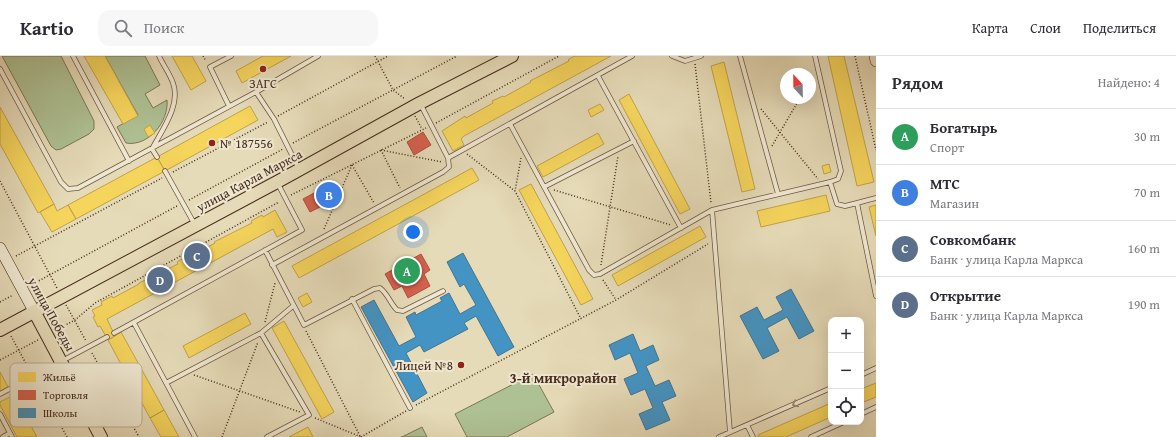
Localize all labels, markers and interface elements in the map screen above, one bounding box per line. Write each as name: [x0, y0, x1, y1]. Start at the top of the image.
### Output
search box: [98, 10, 378, 46]
text: Kartio: [20, 14, 74, 42]
icon: search: [112, 17, 134, 39]
text: Поиск: [144, 17, 184, 38]
text: Карта: [972, 18, 1008, 38]
text: Слои: [1030, 18, 1061, 38]
text: Поделиться: [1083, 18, 1156, 38]
marker: ЗАГС: [258, 64, 268, 74]
north arrow: [780, 68, 816, 104]
text: Рядом: [892, 70, 943, 95]
text: Найдено: 4: [1098, 73, 1160, 92]
place label: ЗАГС: [249, 74, 277, 93]
text: Богатырь: [930, 117, 998, 138]
text: A: [901, 127, 909, 146]
text: 30 m: [1134, 127, 1160, 146]
place label: № 187556: [220, 134, 273, 153]
marker: № 187556: [207, 138, 217, 148]
text: Спорт: [930, 138, 964, 157]
street label: улица Карла Маркса: [192, 144, 306, 217]
text: МТС: [930, 173, 960, 194]
pin: B: [316, 180, 342, 210]
text: B: [901, 183, 909, 202]
text: 70 m: [1134, 183, 1160, 202]
text: Магазин: [930, 194, 979, 213]
your location: [403, 222, 423, 242]
text: Совкомбанк: [930, 229, 1016, 250]
text: C: [901, 239, 909, 258]
text: 160 m: [1128, 239, 1160, 258]
pin: C: [184, 241, 210, 271]
text: Банк · улица Карла Маркса: [930, 250, 1083, 269]
pin: A: [394, 256, 420, 286]
pin: D: [147, 265, 173, 295]
street label: улица Победы: [23, 273, 80, 355]
text: Открытие: [930, 285, 1001, 306]
text: D: [901, 295, 909, 314]
text: 190 m: [1128, 295, 1160, 314]
text: Банк · улица Карла Маркса: [930, 306, 1083, 325]
map controls: [828, 317, 864, 425]
button: +: [828, 317, 864, 353]
button: −: [828, 353, 864, 389]
place label: Лицей №8: [394, 356, 453, 375]
marker: Лицей №8: [456, 360, 466, 370]
legend: [10, 363, 142, 427]
district label: 3-й микрорайон: [510, 368, 617, 388]
text: Жильё: [42, 369, 76, 385]
text: Торговля: [43, 387, 88, 403]
button: locate: [828, 389, 864, 425]
one-way arrow: [792, 399, 799, 407]
text: Школы: [43, 405, 78, 421]

